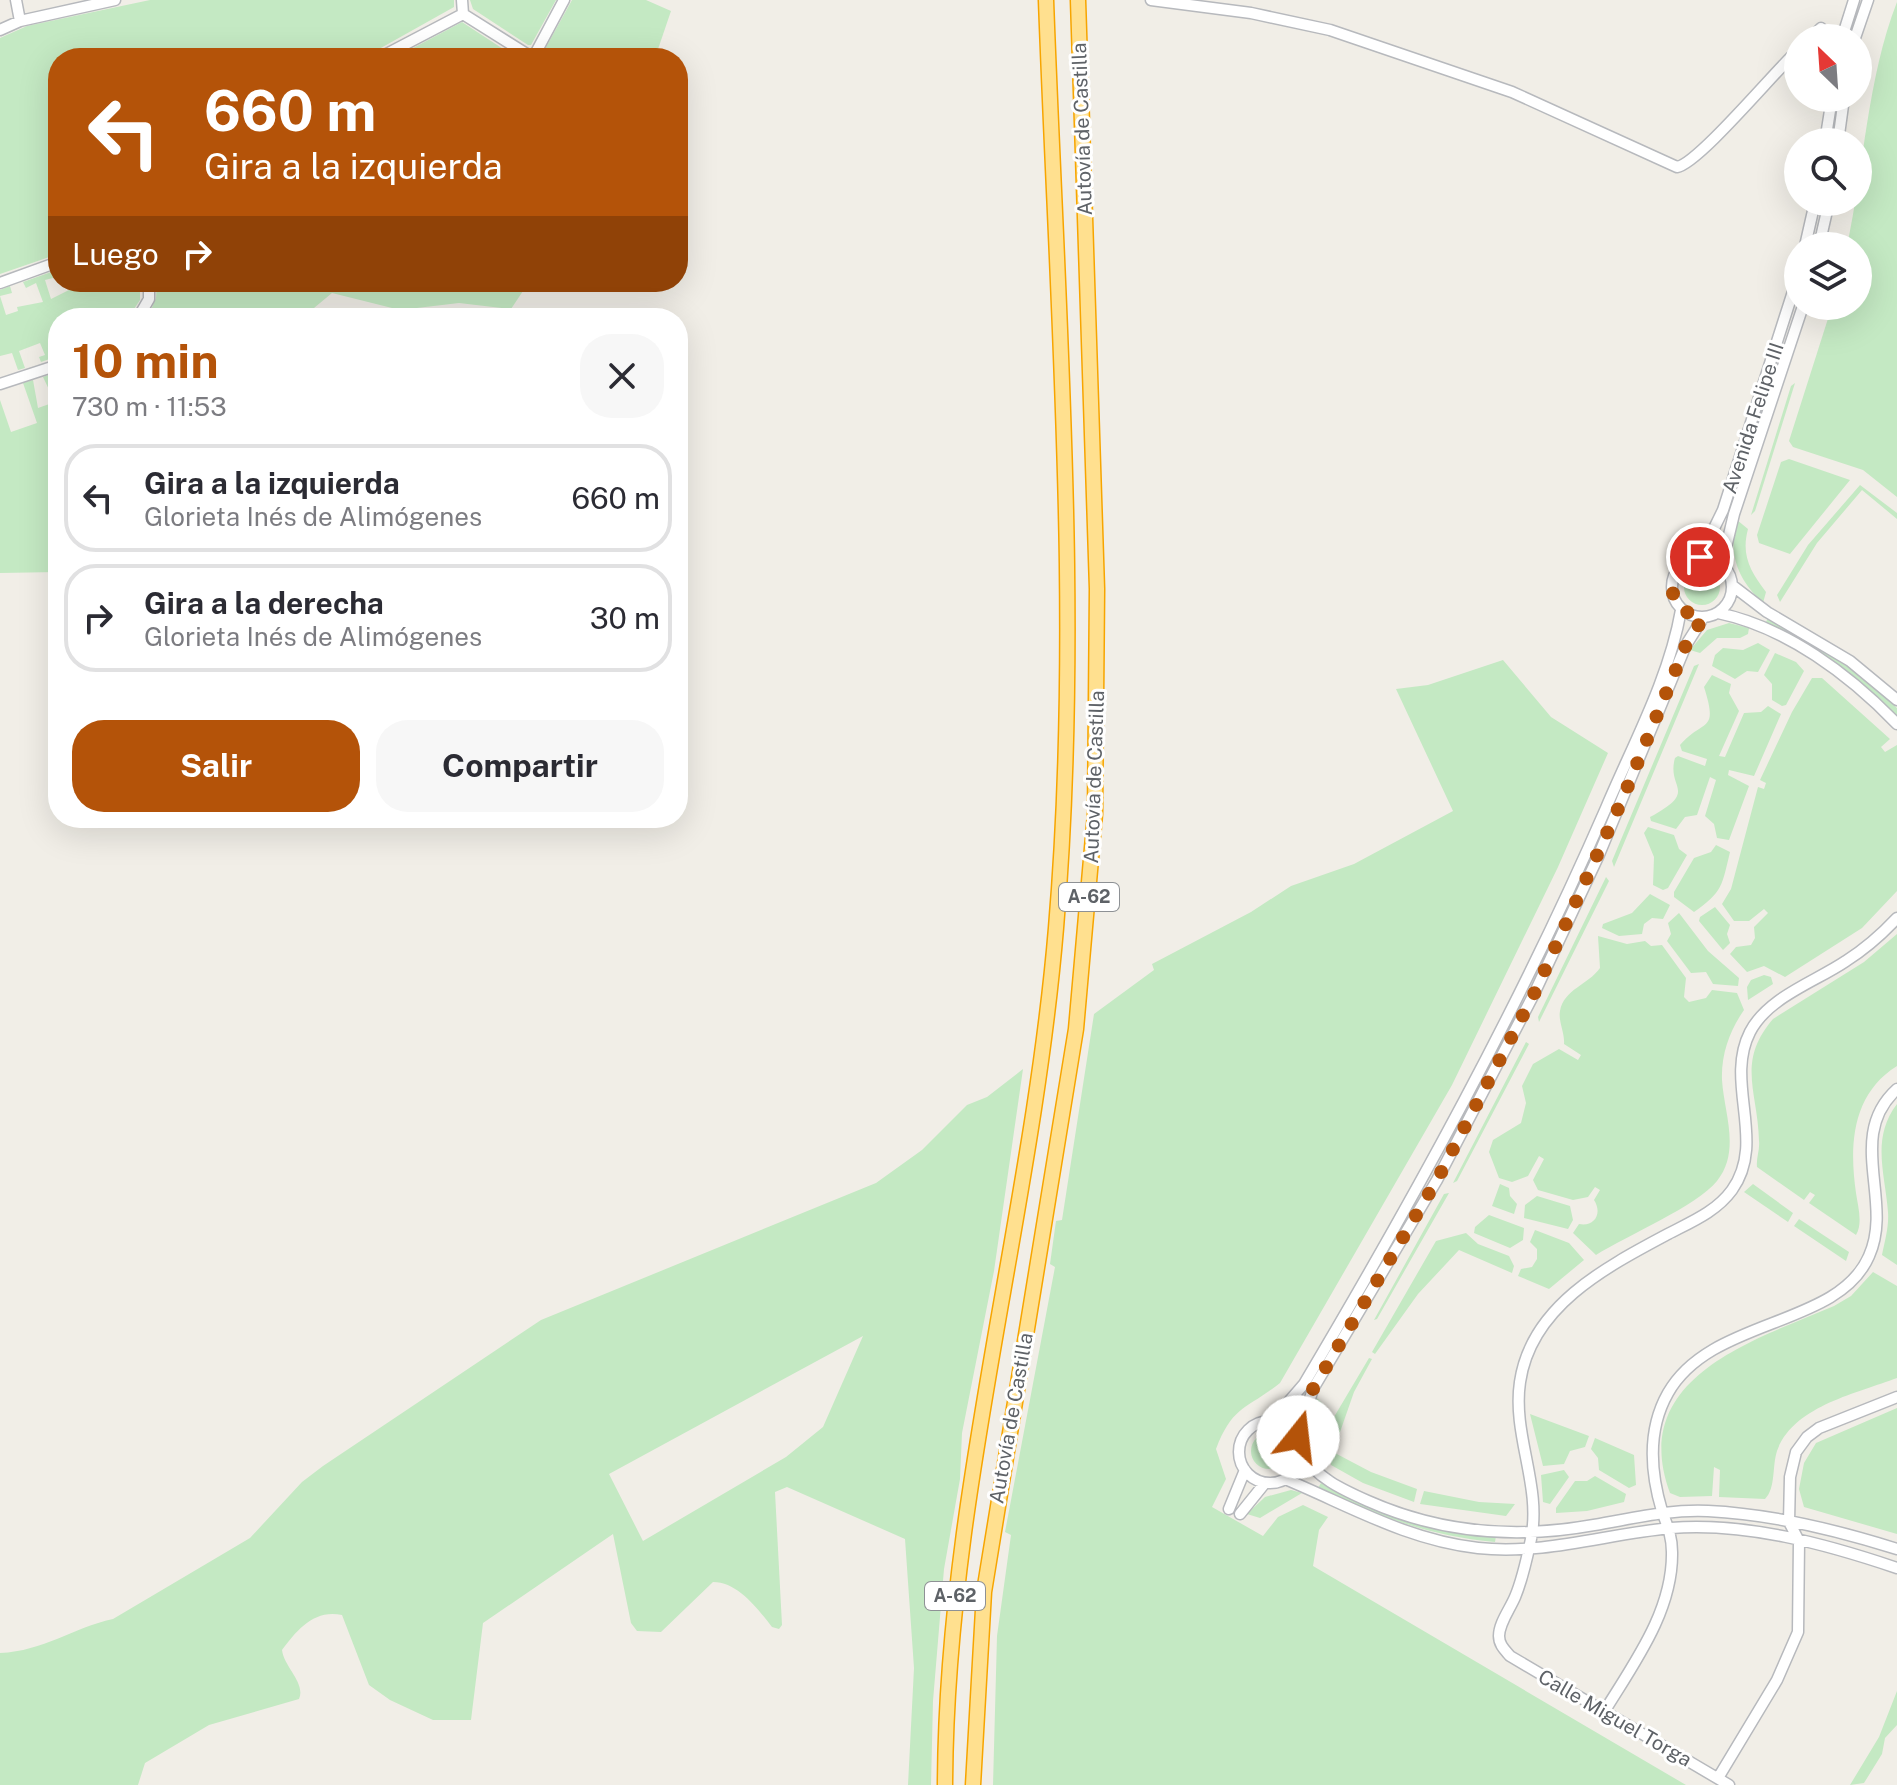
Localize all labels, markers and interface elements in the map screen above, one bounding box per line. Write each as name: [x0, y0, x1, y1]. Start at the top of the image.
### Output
north arrow: [1784, 24, 1872, 112]
map controls: [1784, 24, 1872, 320]
street label: Autovía de Castilla: [1067, 42, 1097, 216]
text: 660 m: [204, 78, 377, 144]
icon: left: [72, 80, 176, 184]
button: search: [1784, 128, 1872, 216]
text: Gira a la izquierda: [204, 145, 503, 187]
icon: right: [175, 232, 219, 276]
button: layers: [1784, 232, 1872, 320]
text: Luego: [72, 236, 159, 272]
text: 10 min: [72, 332, 219, 389]
button: close: [580, 334, 664, 418]
street label: Avenida Felipe III: [1717, 339, 1789, 497]
text: 730 m · 11:53: [72, 391, 227, 422]
text: Gira a la izquierda: [144, 465, 400, 501]
icon: left: [76, 476, 120, 520]
text: 660 m: [571, 480, 660, 516]
text: Glorieta Inés de Alimógenes: [144, 501, 482, 532]
pin: [1666, 523, 1734, 591]
icon: arrive: [1678, 535, 1722, 579]
text: Gira a la derecha: [144, 585, 384, 621]
icon: right: [76, 596, 120, 640]
text: 30 m: [590, 600, 660, 636]
text: Glorieta Inés de Alimógenes: [144, 621, 482, 652]
street label: Autovía de Castilla: [1079, 690, 1109, 864]
button: Salir: [72, 720, 360, 812]
button: Compartir: [376, 720, 664, 812]
road number: A-62: [1059, 883, 1119, 911]
street label: Autovía de Castilla: [984, 1331, 1038, 1505]
position arrow: [1256, 1395, 1340, 1479]
road number: A-62: [925, 1582, 985, 1610]
street label: Calle Miguel Torga: [1534, 1664, 1696, 1772]

